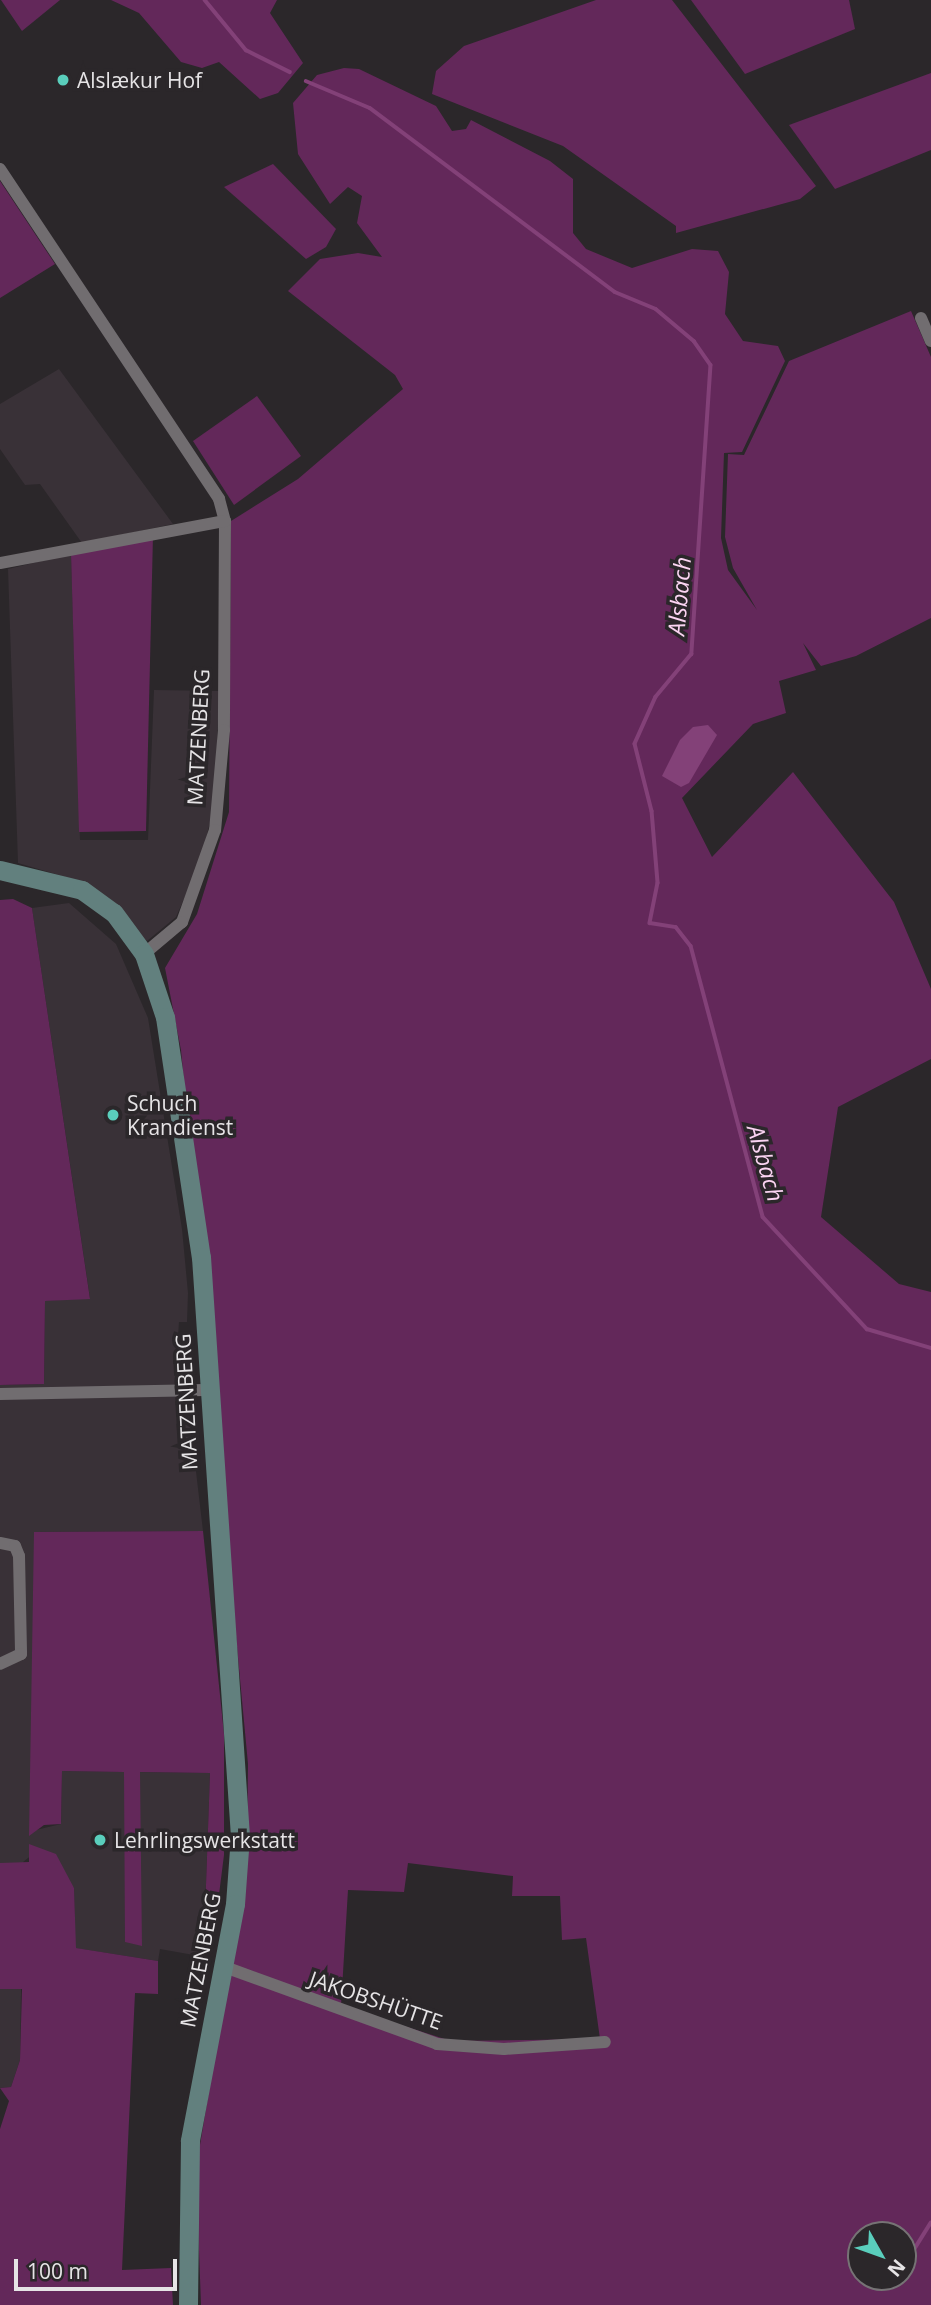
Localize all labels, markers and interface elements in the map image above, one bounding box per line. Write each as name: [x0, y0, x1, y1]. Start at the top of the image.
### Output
place label: Alslækur Hof: [77, 67, 202, 93]
marker: Alslækur Hof: [55, 72, 71, 88]
water label: Alsbach: [662, 556, 696, 636]
street label: MATZENBERG: [182, 668, 214, 806]
place label: Schuch Krandienst: [127, 1090, 233, 1140]
marker: Schuch Krandienst: [105, 1107, 121, 1123]
water label: Alsbach: [742, 1121, 790, 1205]
street label: MATZENBERG: [170, 1333, 202, 1471]
place label: Lehrlingswerkstatt: [114, 1827, 295, 1853]
marker: Lehrlingswerkstatt: [92, 1832, 108, 1848]
street label: MATZENBERG: [175, 1891, 225, 2029]
street label: JAKOBSHÜTTE: [306, 1965, 446, 2035]
north arrow: [847, 2221, 917, 2291]
scale bar: [18, 2246, 180, 2290]
text: N: [882, 2254, 911, 2282]
text: 100 m: [27, 2257, 88, 2285]

